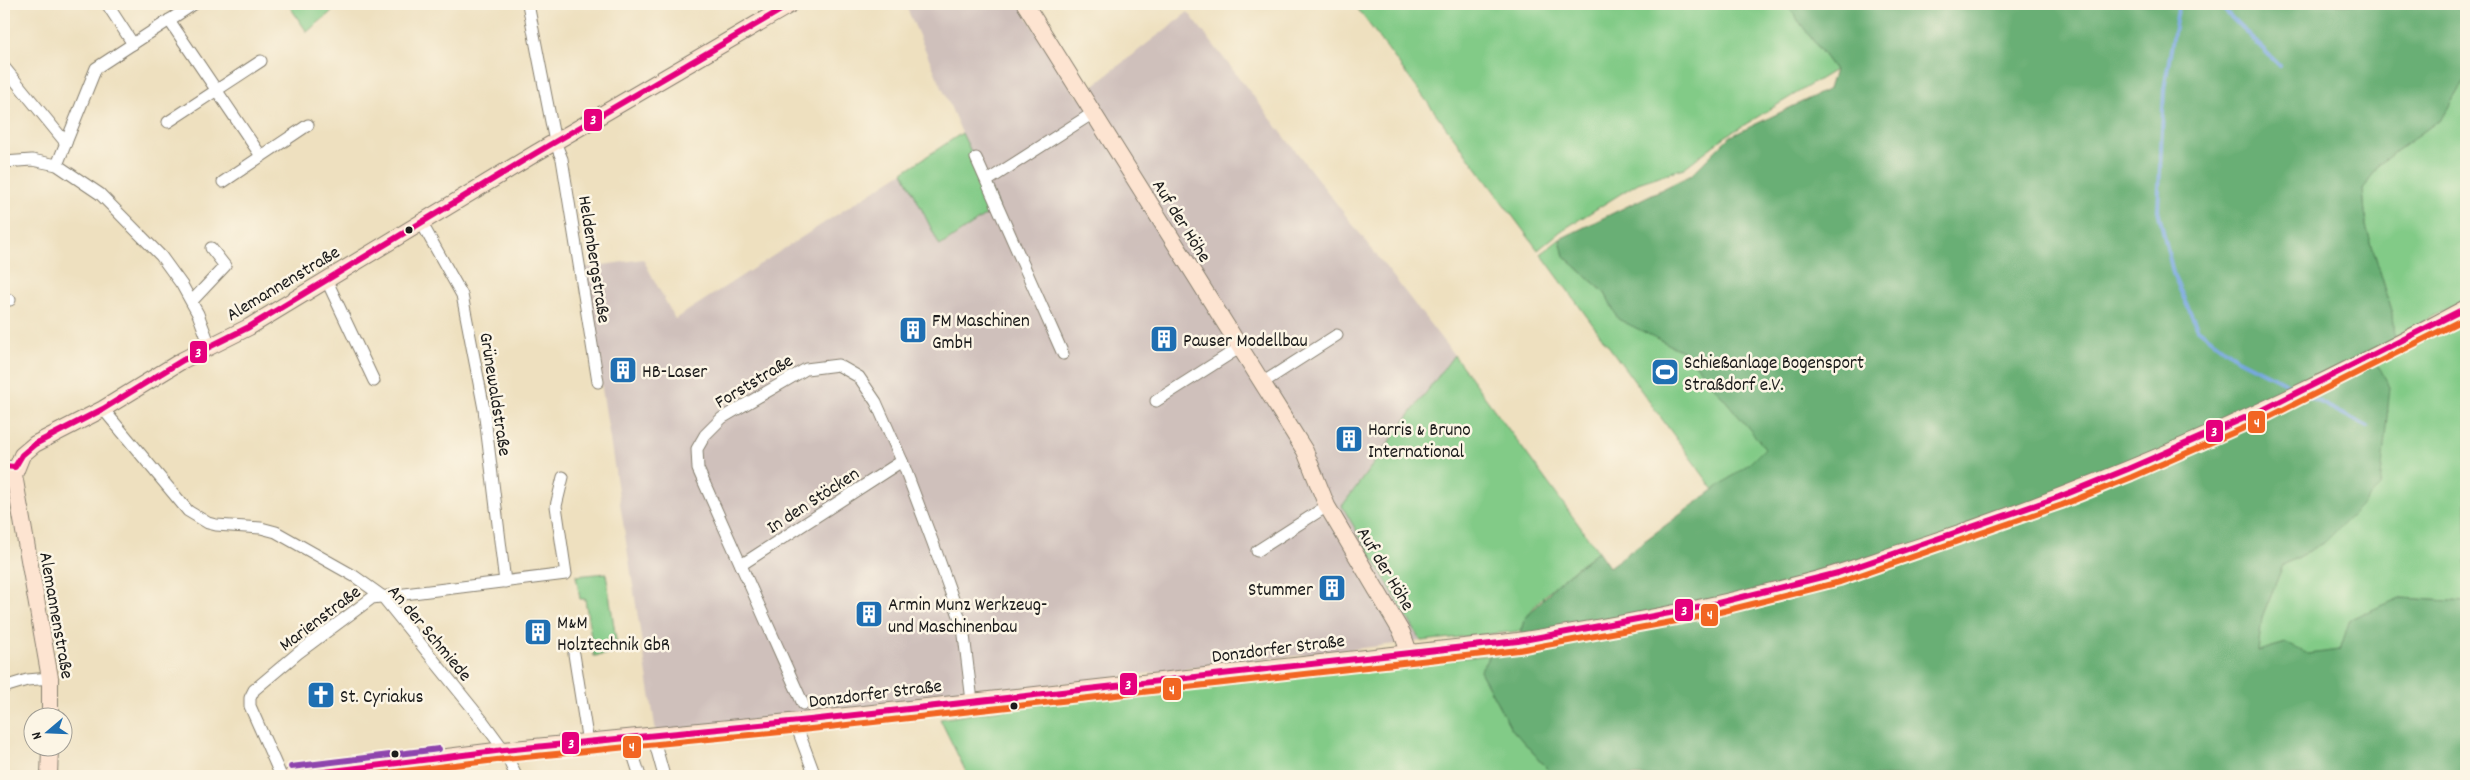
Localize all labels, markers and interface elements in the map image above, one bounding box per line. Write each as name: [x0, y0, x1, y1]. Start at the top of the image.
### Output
line badge: 3: [583, 108, 603, 132]
text: 3: [590, 111, 596, 131]
street label: Auf der Höhe: [1144, 175, 1216, 269]
street label: Heldenbergstraße: [569, 194, 616, 325]
unlabelled marker: [404, 225, 414, 235]
street label: Alemannenstraße: [222, 240, 346, 330]
place label: FM Maschinen GmbH: [932, 309, 1030, 358]
building icon: FM Maschinen GmbH: [898, 315, 928, 345]
building icon: Pauser Modellbau: [1149, 324, 1179, 354]
place label: Pauser Modellbau: [1183, 329, 1308, 356]
street label: Grünewaldstraße: [470, 331, 517, 458]
line badge: 3: [189, 340, 208, 364]
text: 3: [195, 344, 201, 364]
street label: Forststraße: [710, 349, 799, 417]
place label: Schießanlage Bogensport Straßdorf e.V.: [1684, 351, 1864, 400]
building icon: HB-Laser: [608, 355, 638, 385]
sports icon: Schießanlage Bogensport Straßdorf e.V.: [1650, 357, 1680, 387]
place label: HB-Laser: [642, 360, 707, 387]
line badge: 4: [2247, 410, 2266, 434]
text: 4: [2254, 414, 2260, 434]
place label: Harris & Bruno International: [1368, 418, 1471, 467]
line badge: 3: [2205, 419, 2224, 443]
text: 3: [2211, 423, 2217, 443]
building icon: Harris & Bruno International: [1334, 424, 1364, 454]
street label: In den Stöcken: [762, 462, 866, 542]
street label: Auf der Höhe: [1348, 523, 1420, 617]
street label: Alemannenstraße: [30, 550, 79, 681]
building icon: Stummer: [1317, 573, 1347, 603]
place label: Stummer: [1248, 578, 1313, 605]
street label: Marienstraße: [275, 580, 368, 659]
street label: An der Schmiede: [380, 580, 477, 689]
place label: Armin Munz Werkzeug- und Maschinenbau: [888, 593, 1047, 642]
line badge: 3: [1674, 598, 1694, 622]
building icon: Armin Munz Werkzeug- und Maschinenbau: [854, 599, 884, 629]
text: 3: [1681, 602, 1687, 622]
line badge: 4: [1700, 603, 1719, 627]
text: 4: [1707, 606, 1713, 626]
place label: M&M Holztechnik GbR: [557, 611, 670, 660]
building icon: M&M Holztechnik GbR: [523, 617, 553, 647]
street label: Donzdorfer Straße: [1210, 629, 1347, 672]
line badge: 3: [1119, 672, 1138, 696]
street label: Donzdorfer Straße: [807, 674, 944, 717]
text: 3: [1125, 676, 1131, 696]
line badge: 4: [1162, 677, 1182, 701]
church icon: St. Cyriakus: [306, 680, 336, 710]
text: 4: [1169, 681, 1175, 701]
place label: St. Cyriakus: [340, 685, 423, 712]
unlabelled marker: [1009, 701, 1019, 711]
north arrow: [22, 708, 72, 758]
text: N: [27, 729, 48, 742]
line badge: 3: [561, 731, 580, 755]
text: 3: [568, 735, 574, 755]
line badge: 4: [622, 735, 642, 759]
text: 4: [629, 738, 635, 758]
unlabelled marker: [390, 749, 400, 759]

